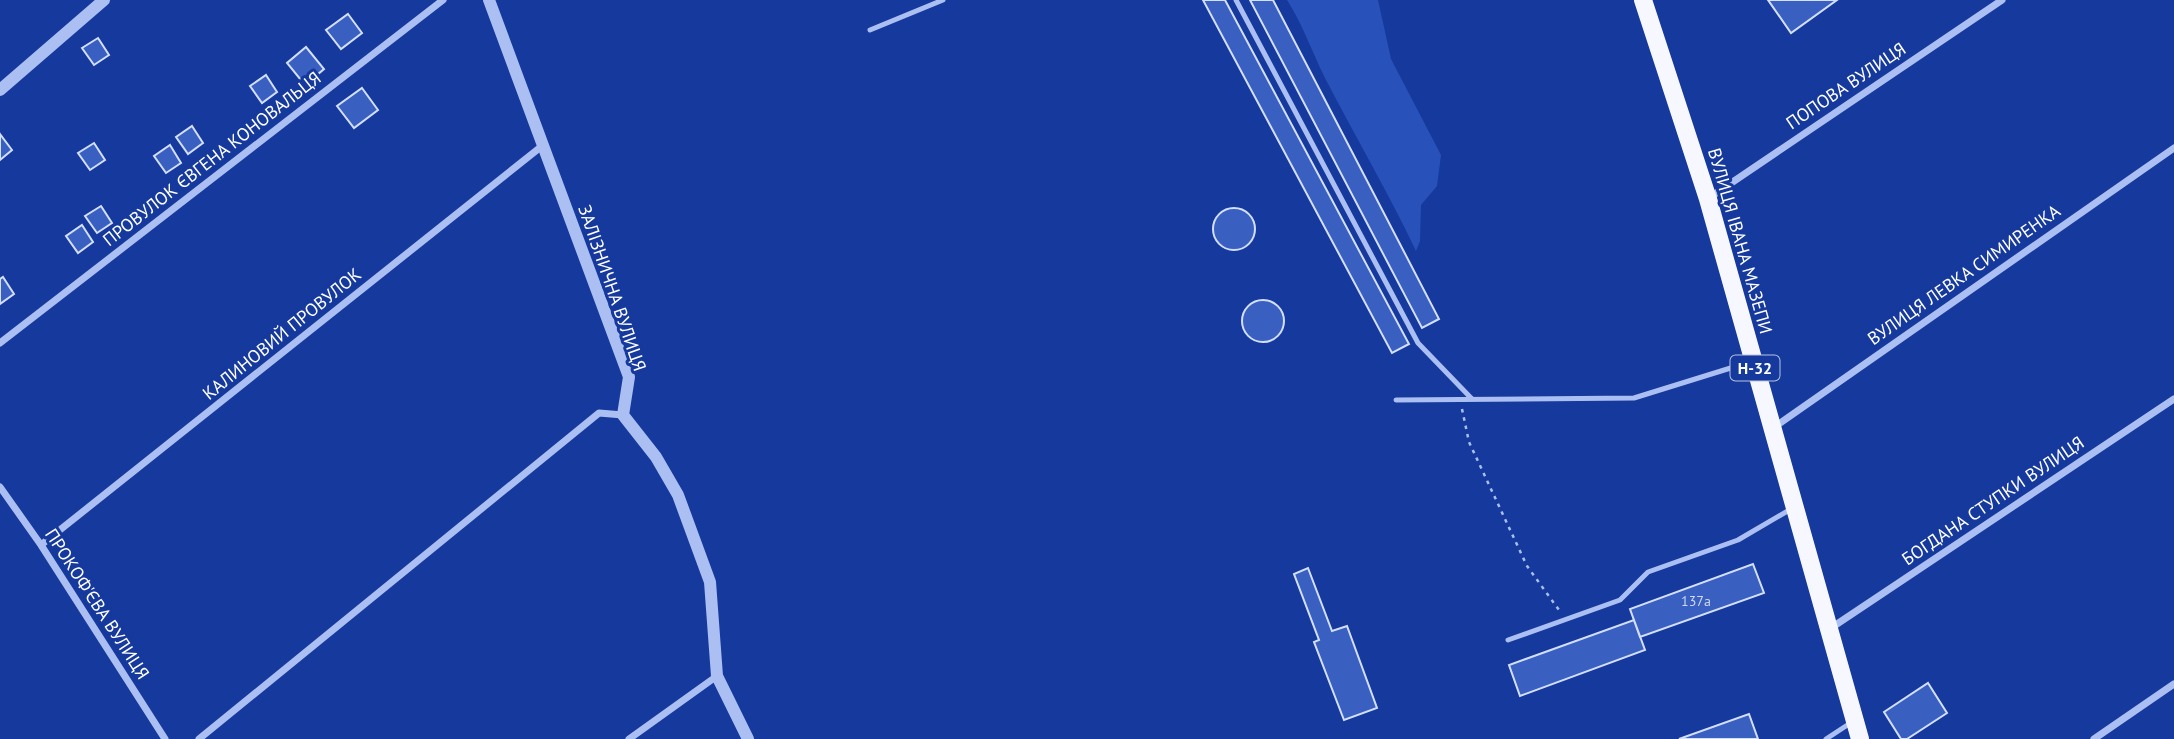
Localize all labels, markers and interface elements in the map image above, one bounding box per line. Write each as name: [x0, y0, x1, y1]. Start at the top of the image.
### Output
street label: ПОПОВА ВУЛИЦЯ: [1781, 37, 1910, 134]
street label: ПРОВУЛОК ЄВГЕНА КОНОВАЛЬЦЯ: [98, 66, 325, 251]
street label: ВУЛИЦЯ ІВАНА МАЗЕПИ: [1703, 145, 1778, 336]
street label: ВУЛИЦЯ ЛЕВКА СИМИРЕНКА: [1863, 199, 2065, 350]
street label: ЗАЛІЗНИЧНА ВУЛИЦЯ: [573, 202, 652, 374]
street label: КАЛИНОВИЙ ПРОВУЛОК: [198, 263, 366, 405]
road number: Н-32: [1730, 356, 1780, 380]
street label: БОГДАНА СТУПКИ ВУЛИЦЯ: [1897, 431, 2088, 570]
street label: ПРОКОФ'ЄВА ВУЛИЦЯ: [40, 524, 155, 683]
house number: 137а: [1681, 592, 1711, 610]

